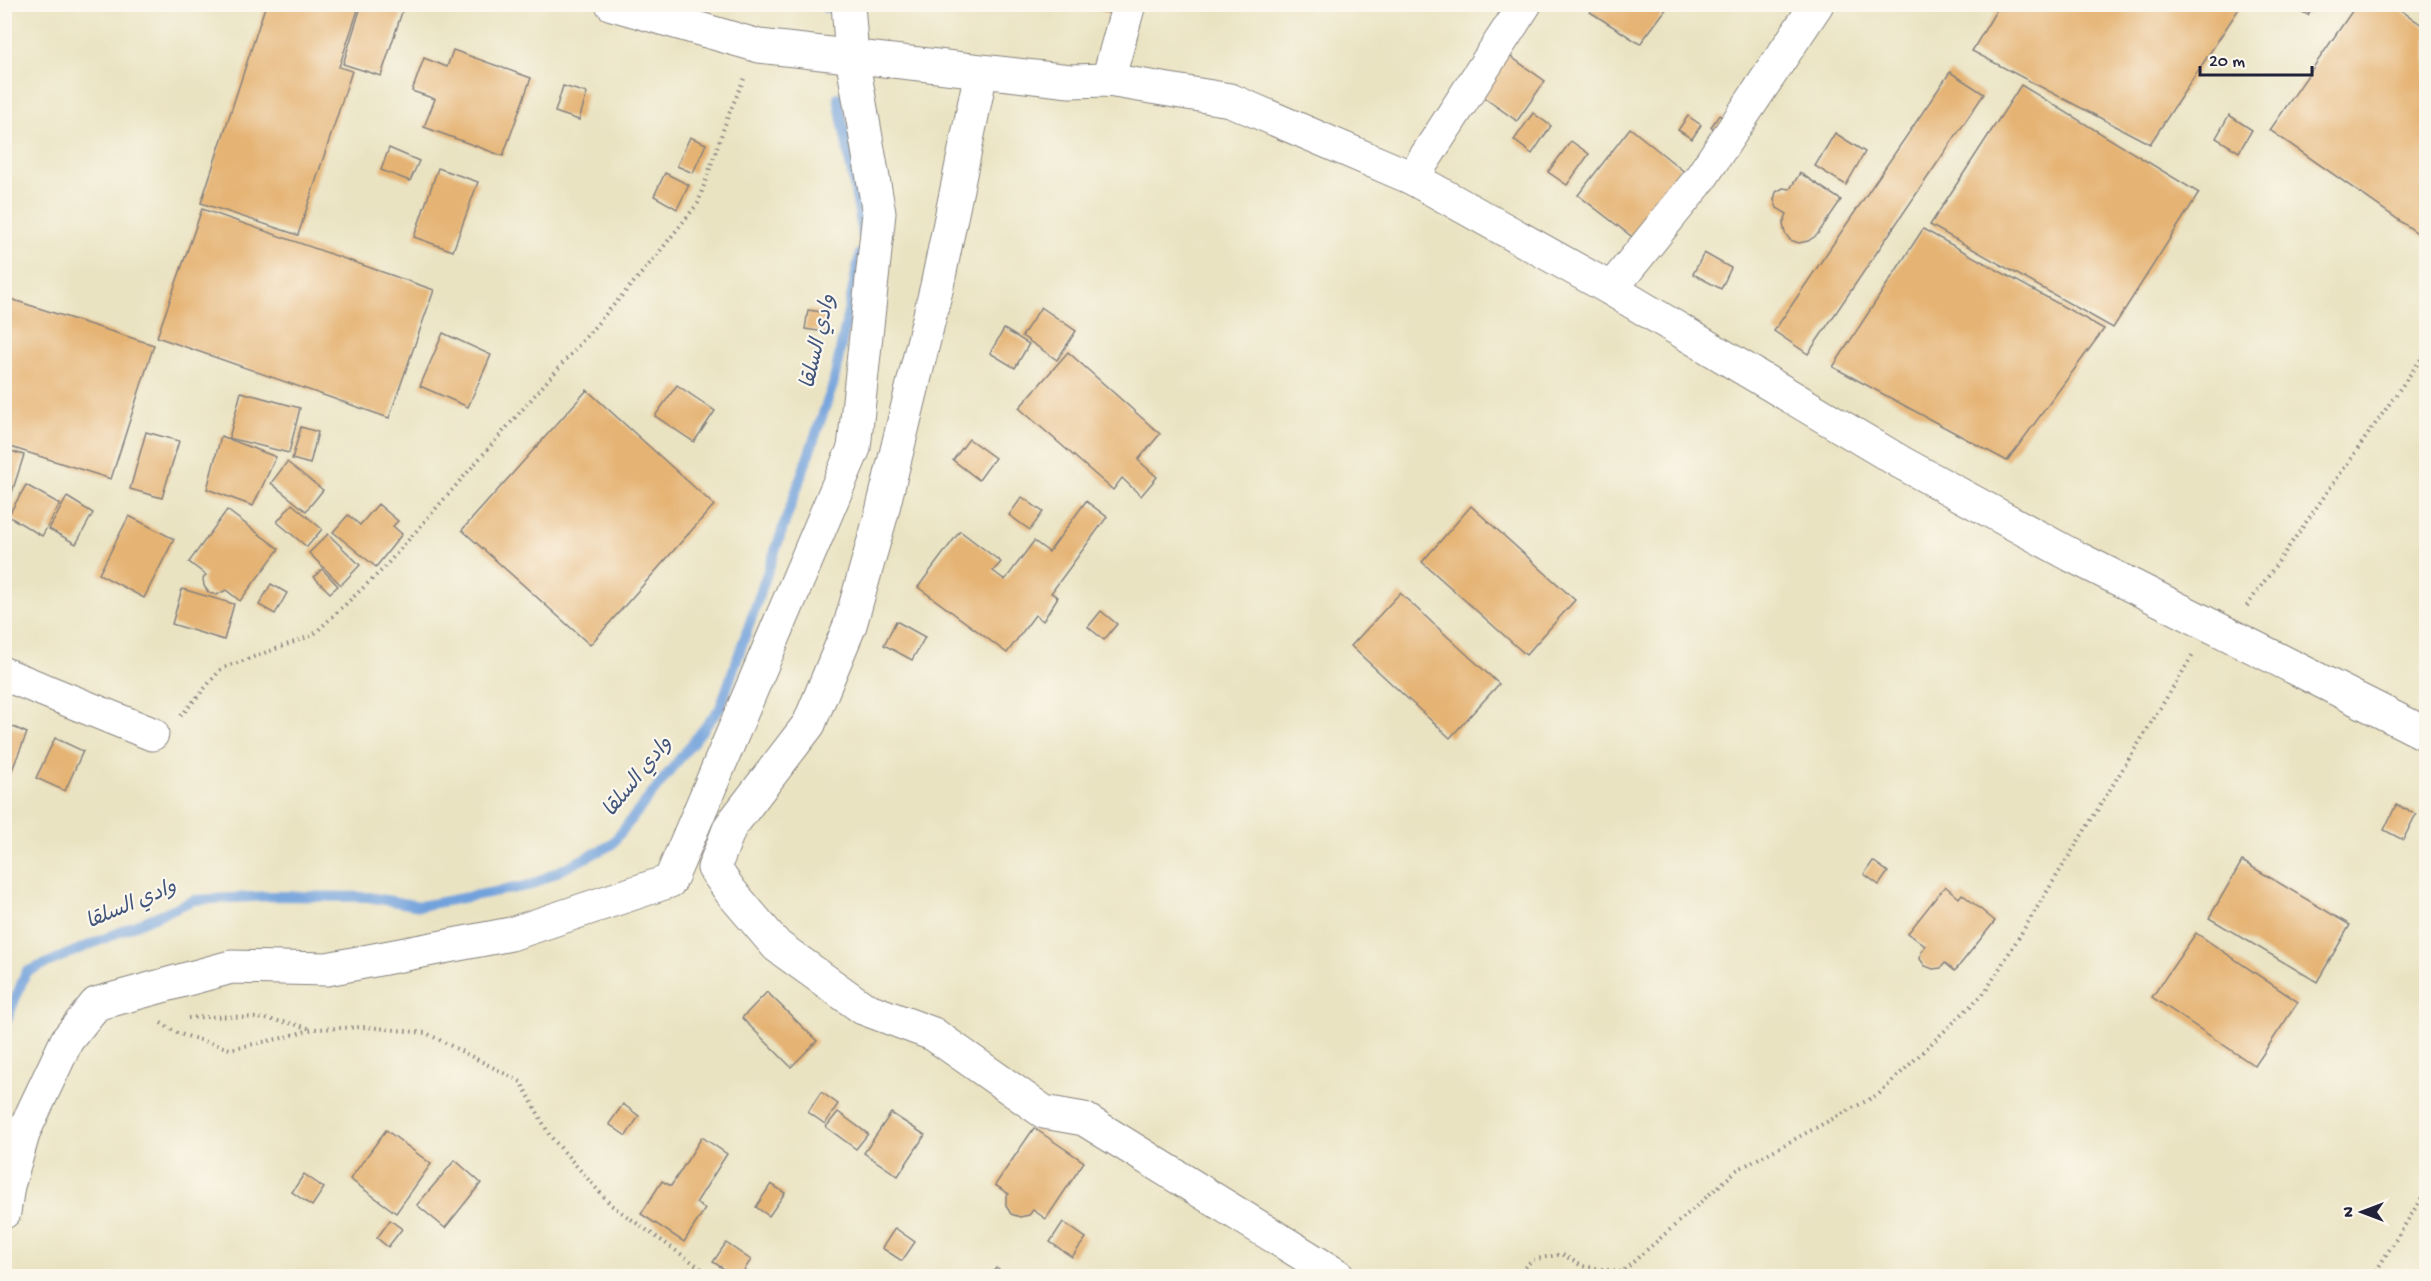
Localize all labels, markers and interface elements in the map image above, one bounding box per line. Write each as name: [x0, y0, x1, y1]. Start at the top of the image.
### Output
scale bar: [2200, 39, 2312, 77]
text: 20 m: [2209, 52, 2245, 73]
water label: وادي السلقا: [796, 292, 843, 391]
water label: وادي السلقا: [598, 732, 679, 823]
water label: وادي السلقا: [83, 875, 181, 936]
north arrow: [2332, 1182, 2392, 1242]
text: N: [2341, 1206, 2360, 1217]

